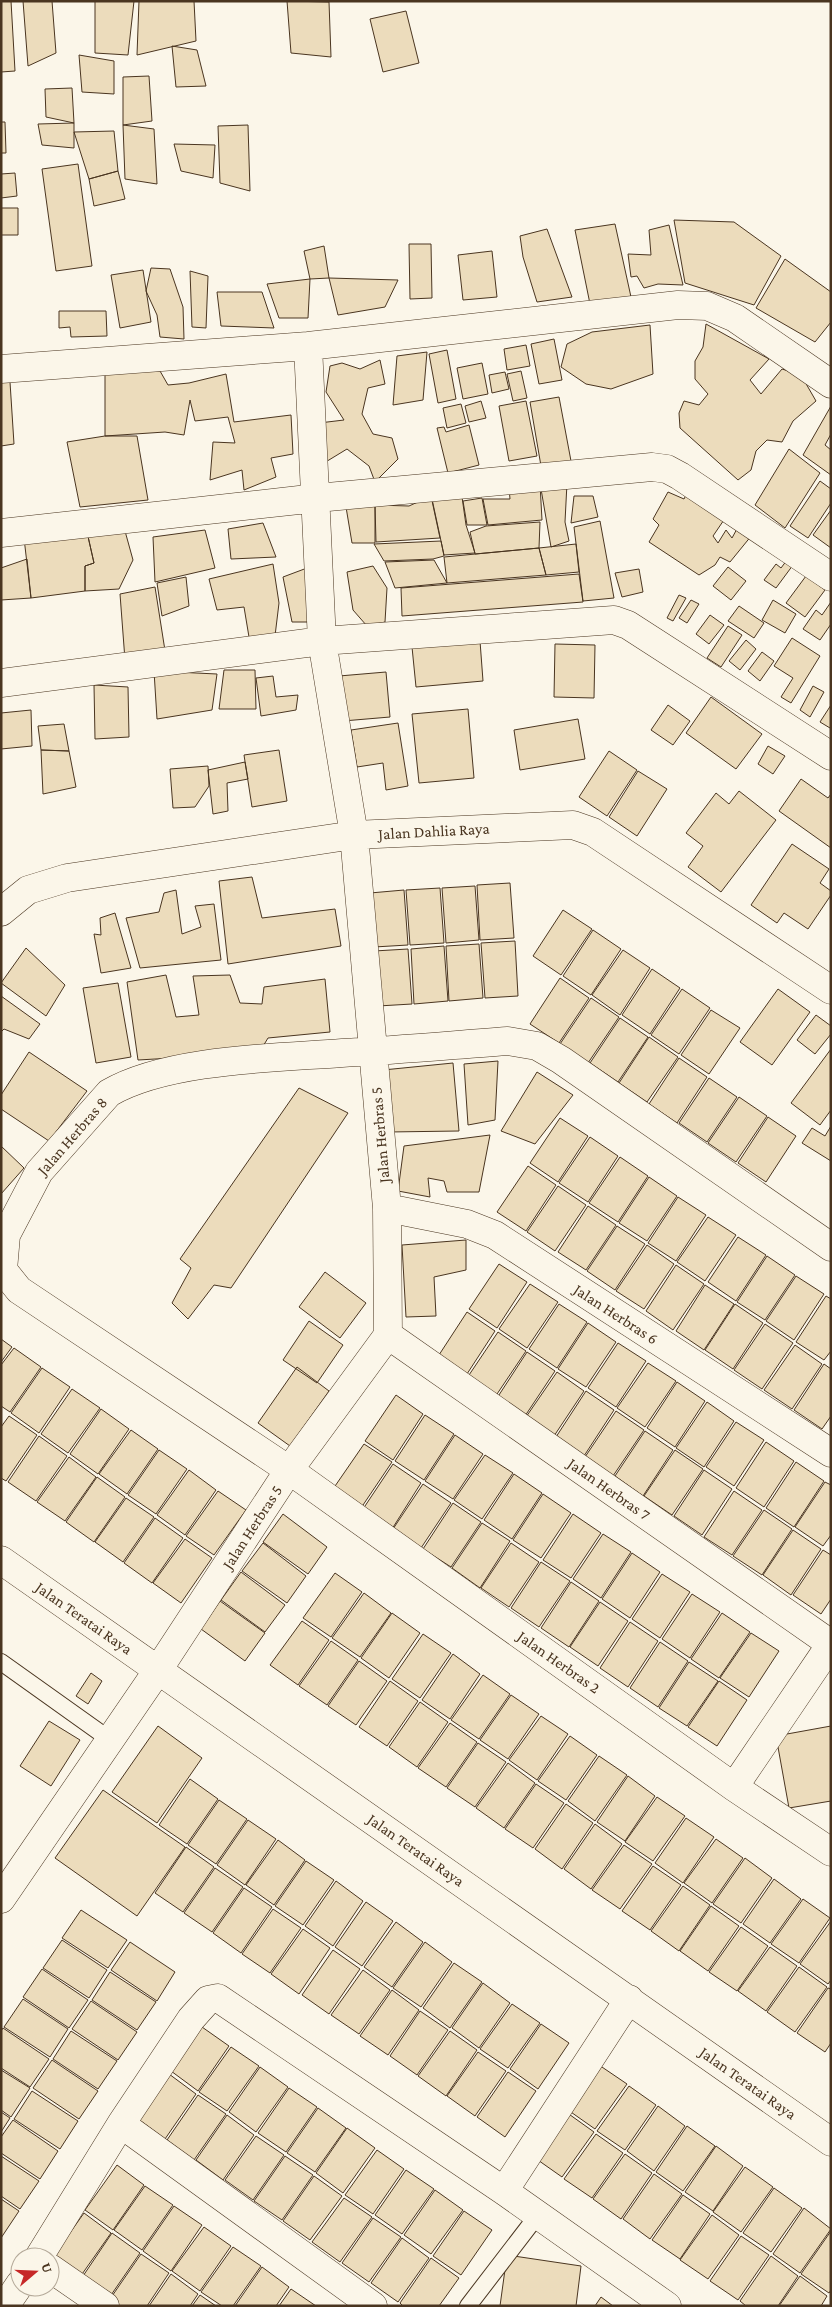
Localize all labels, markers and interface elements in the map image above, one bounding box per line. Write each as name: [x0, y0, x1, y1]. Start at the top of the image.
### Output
street label: Jalan Dahlia Raya: [376, 820, 491, 844]
street label: Jalan Herbras 5: [367, 1086, 394, 1186]
street label: Jalan Herbras 8: [32, 1094, 111, 1180]
street label: Jalan Herbras 6: [569, 1279, 661, 1348]
street label: Jalan Herbras 7: [563, 1453, 654, 1525]
street label: Jalan Herbras 5: [218, 1482, 286, 1574]
street label: Jalan Teratai Raya: [30, 1577, 136, 1659]
street label: Jalan Herbras 2: [512, 1626, 604, 1698]
street label: Jalan Teratai Raya: [362, 1809, 468, 1891]
street label: Jalan Teratai Raya: [694, 2042, 800, 2124]
north arrow: [10, 2247, 60, 2297]
text: U: [38, 2261, 57, 2275]

